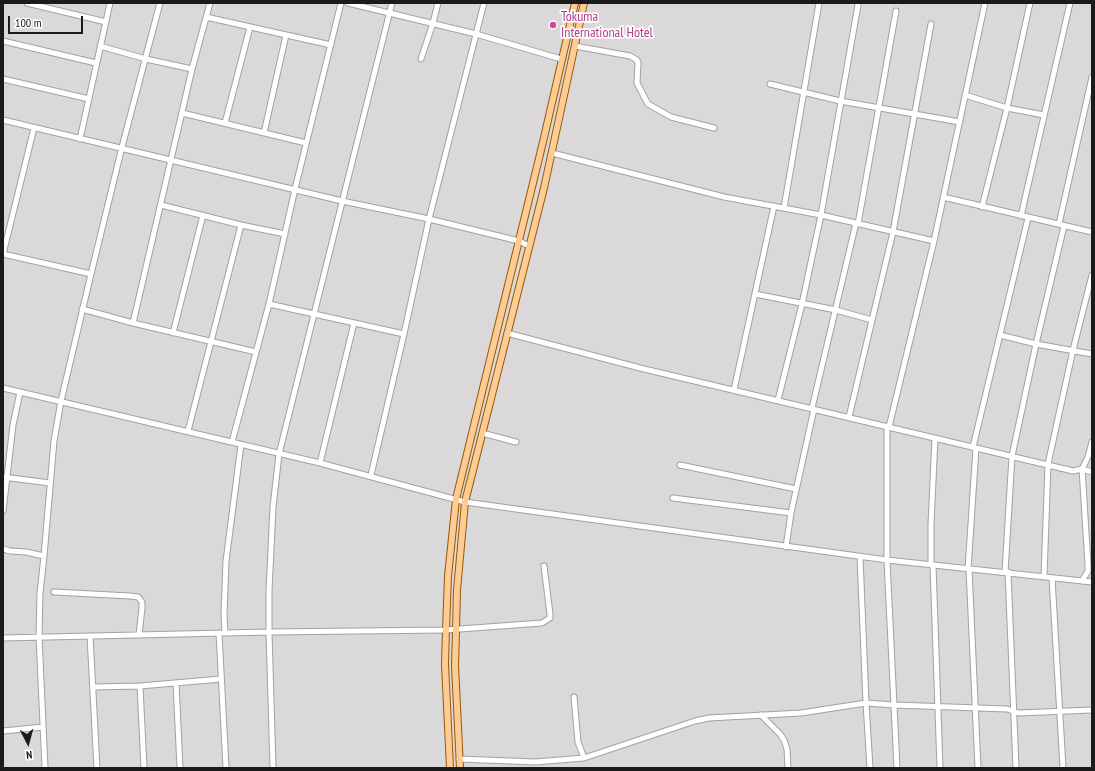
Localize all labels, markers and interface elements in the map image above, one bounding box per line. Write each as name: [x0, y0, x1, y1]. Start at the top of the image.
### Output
scale bar: [10, 8, 85, 34]
place label: Tokuma International Hotel: [561, 9, 653, 42]
text: 100 m: [15, 15, 42, 30]
marker: Tokuma International Hotel: [548, 20, 558, 30]
north arrow: [8, 723, 48, 763]
text: N: [26, 748, 33, 762]

